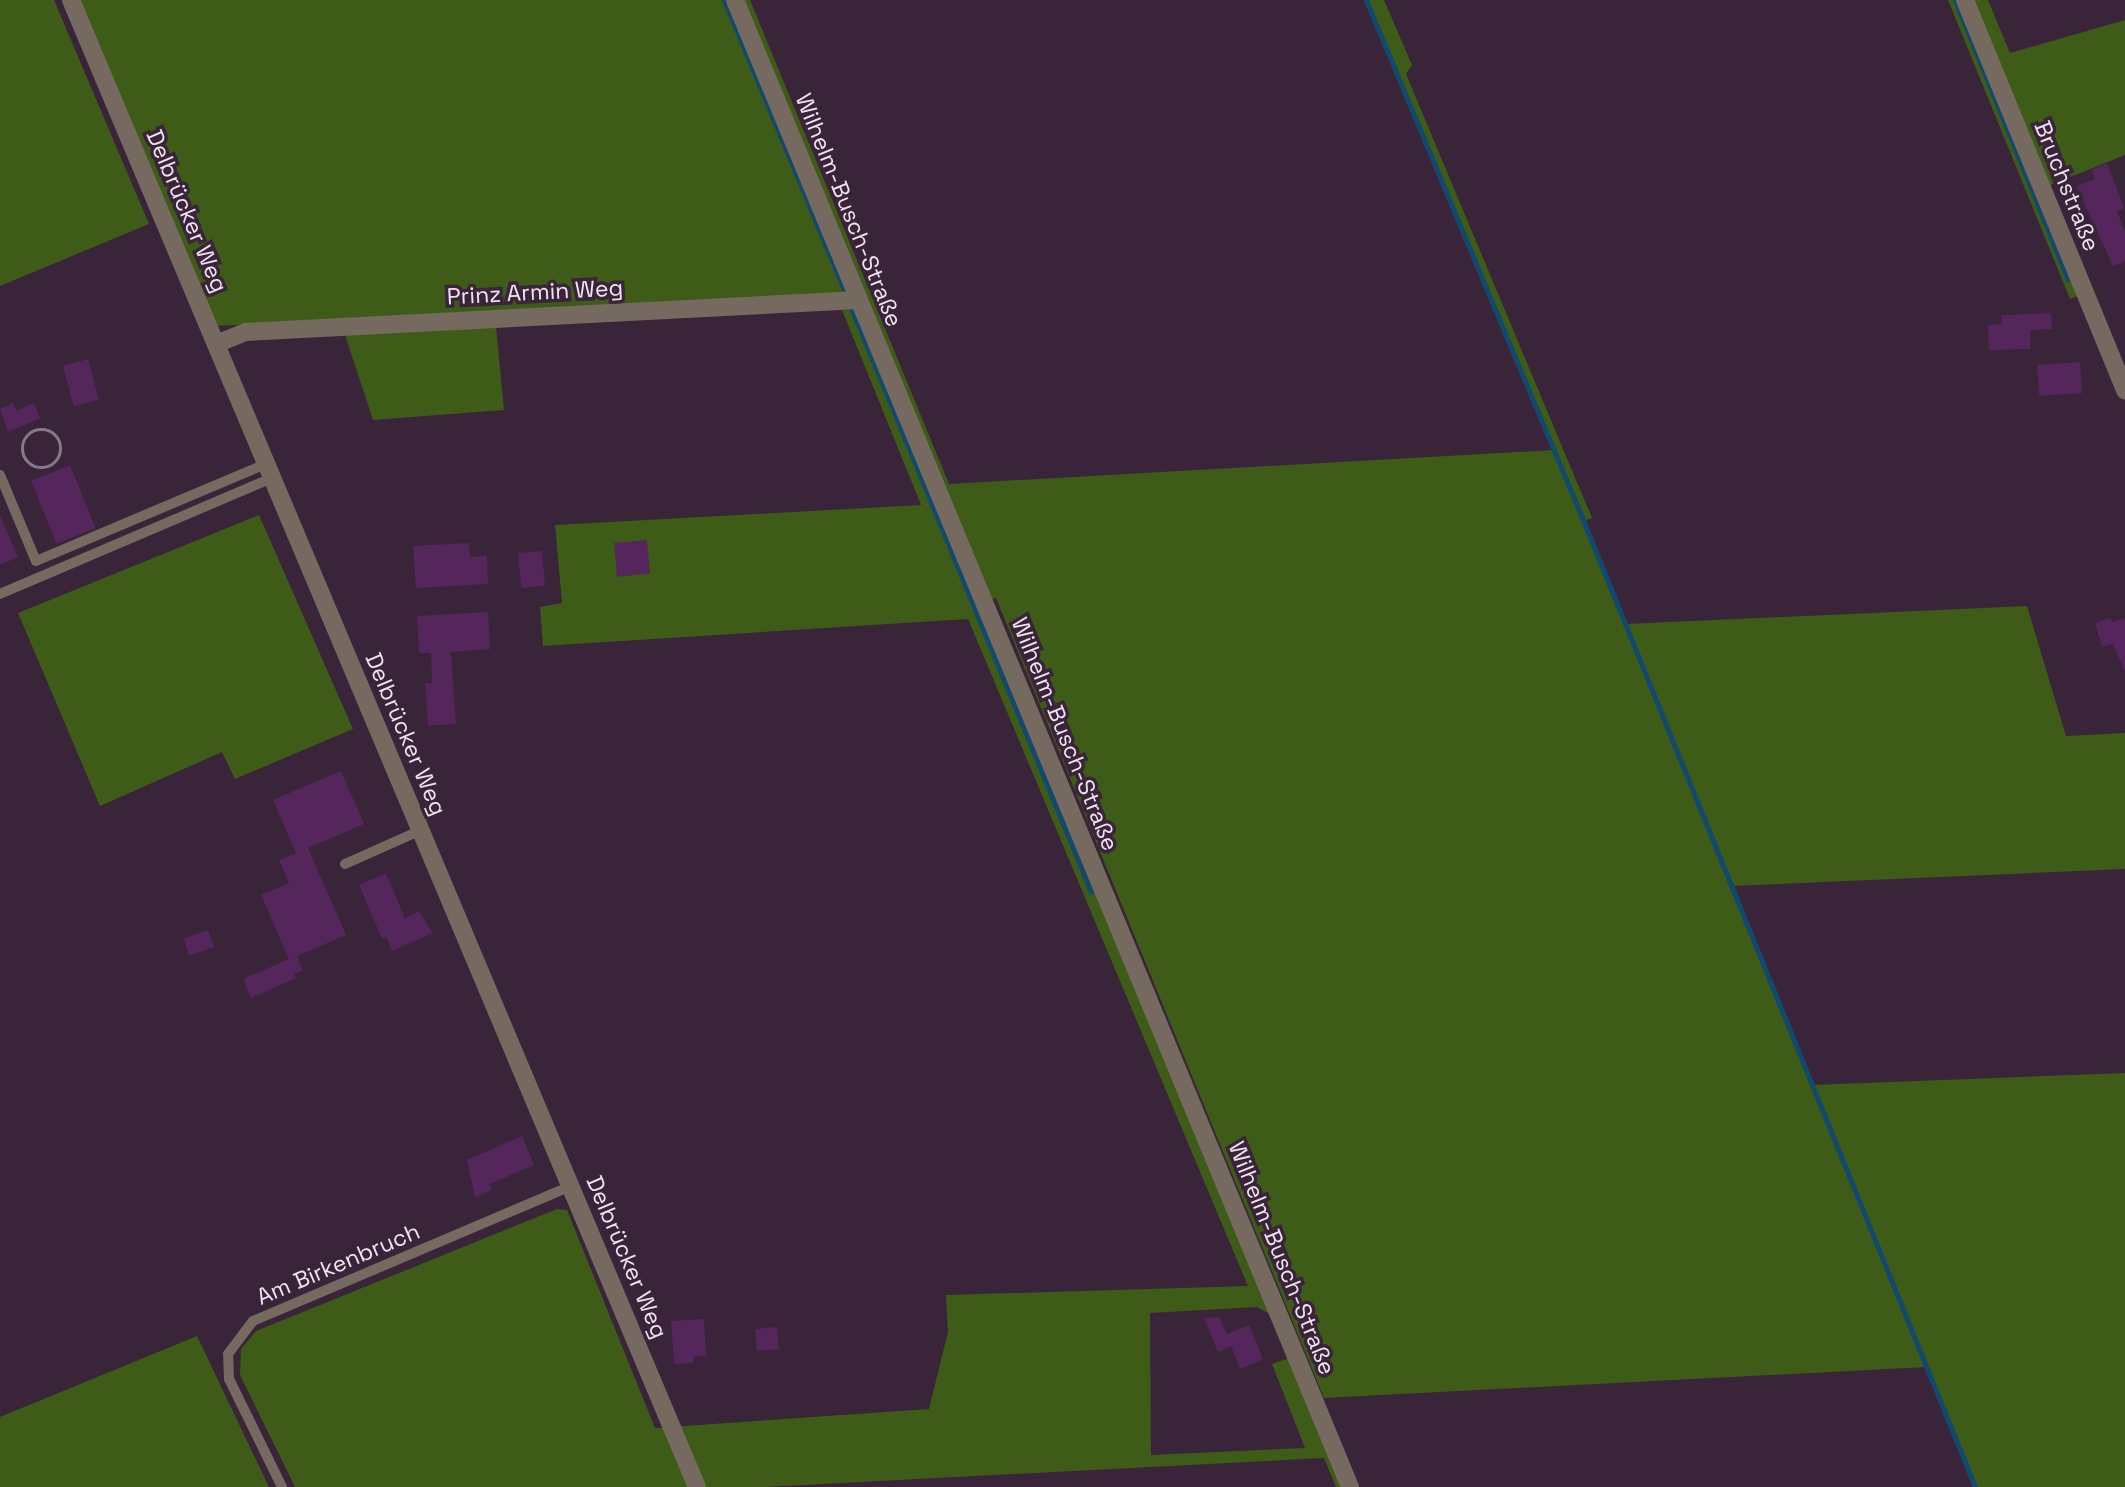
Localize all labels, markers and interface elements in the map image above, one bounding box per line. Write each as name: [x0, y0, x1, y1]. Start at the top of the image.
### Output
street label: Wilhelm-Busch-Straße: [790, 89, 908, 331]
street label: Bruchstraße: [2028, 117, 2106, 255]
street label: Delbrücker Weg: [140, 126, 234, 296]
street label: Prinz Armin Weg: [446, 274, 624, 310]
street label: Wilhelm-Busch-Straße: [1006, 613, 1124, 855]
street label: Delbrücker Weg: [359, 649, 453, 819]
street label: Wilhelm-Busch-Straße: [1223, 1137, 1341, 1379]
street label: Delbrücker Weg: [580, 1172, 674, 1342]
street label: Am Birkenbruch: [252, 1217, 424, 1311]

